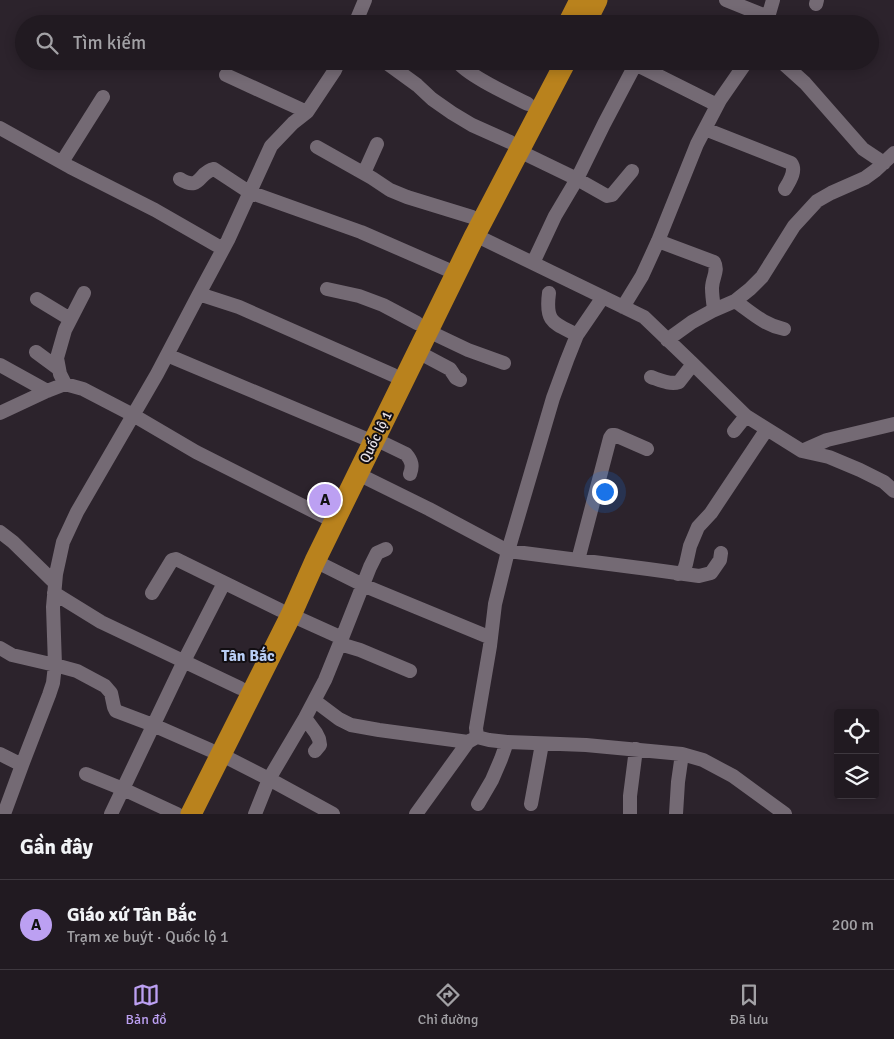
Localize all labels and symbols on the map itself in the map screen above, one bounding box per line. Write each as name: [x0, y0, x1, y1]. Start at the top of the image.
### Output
street label: Quốc lộ 1: [356, 408, 396, 466]
your location: [592, 479, 618, 505]
pin: A: [309, 481, 341, 519]
district label: Tân Bắc: [221, 646, 275, 666]

